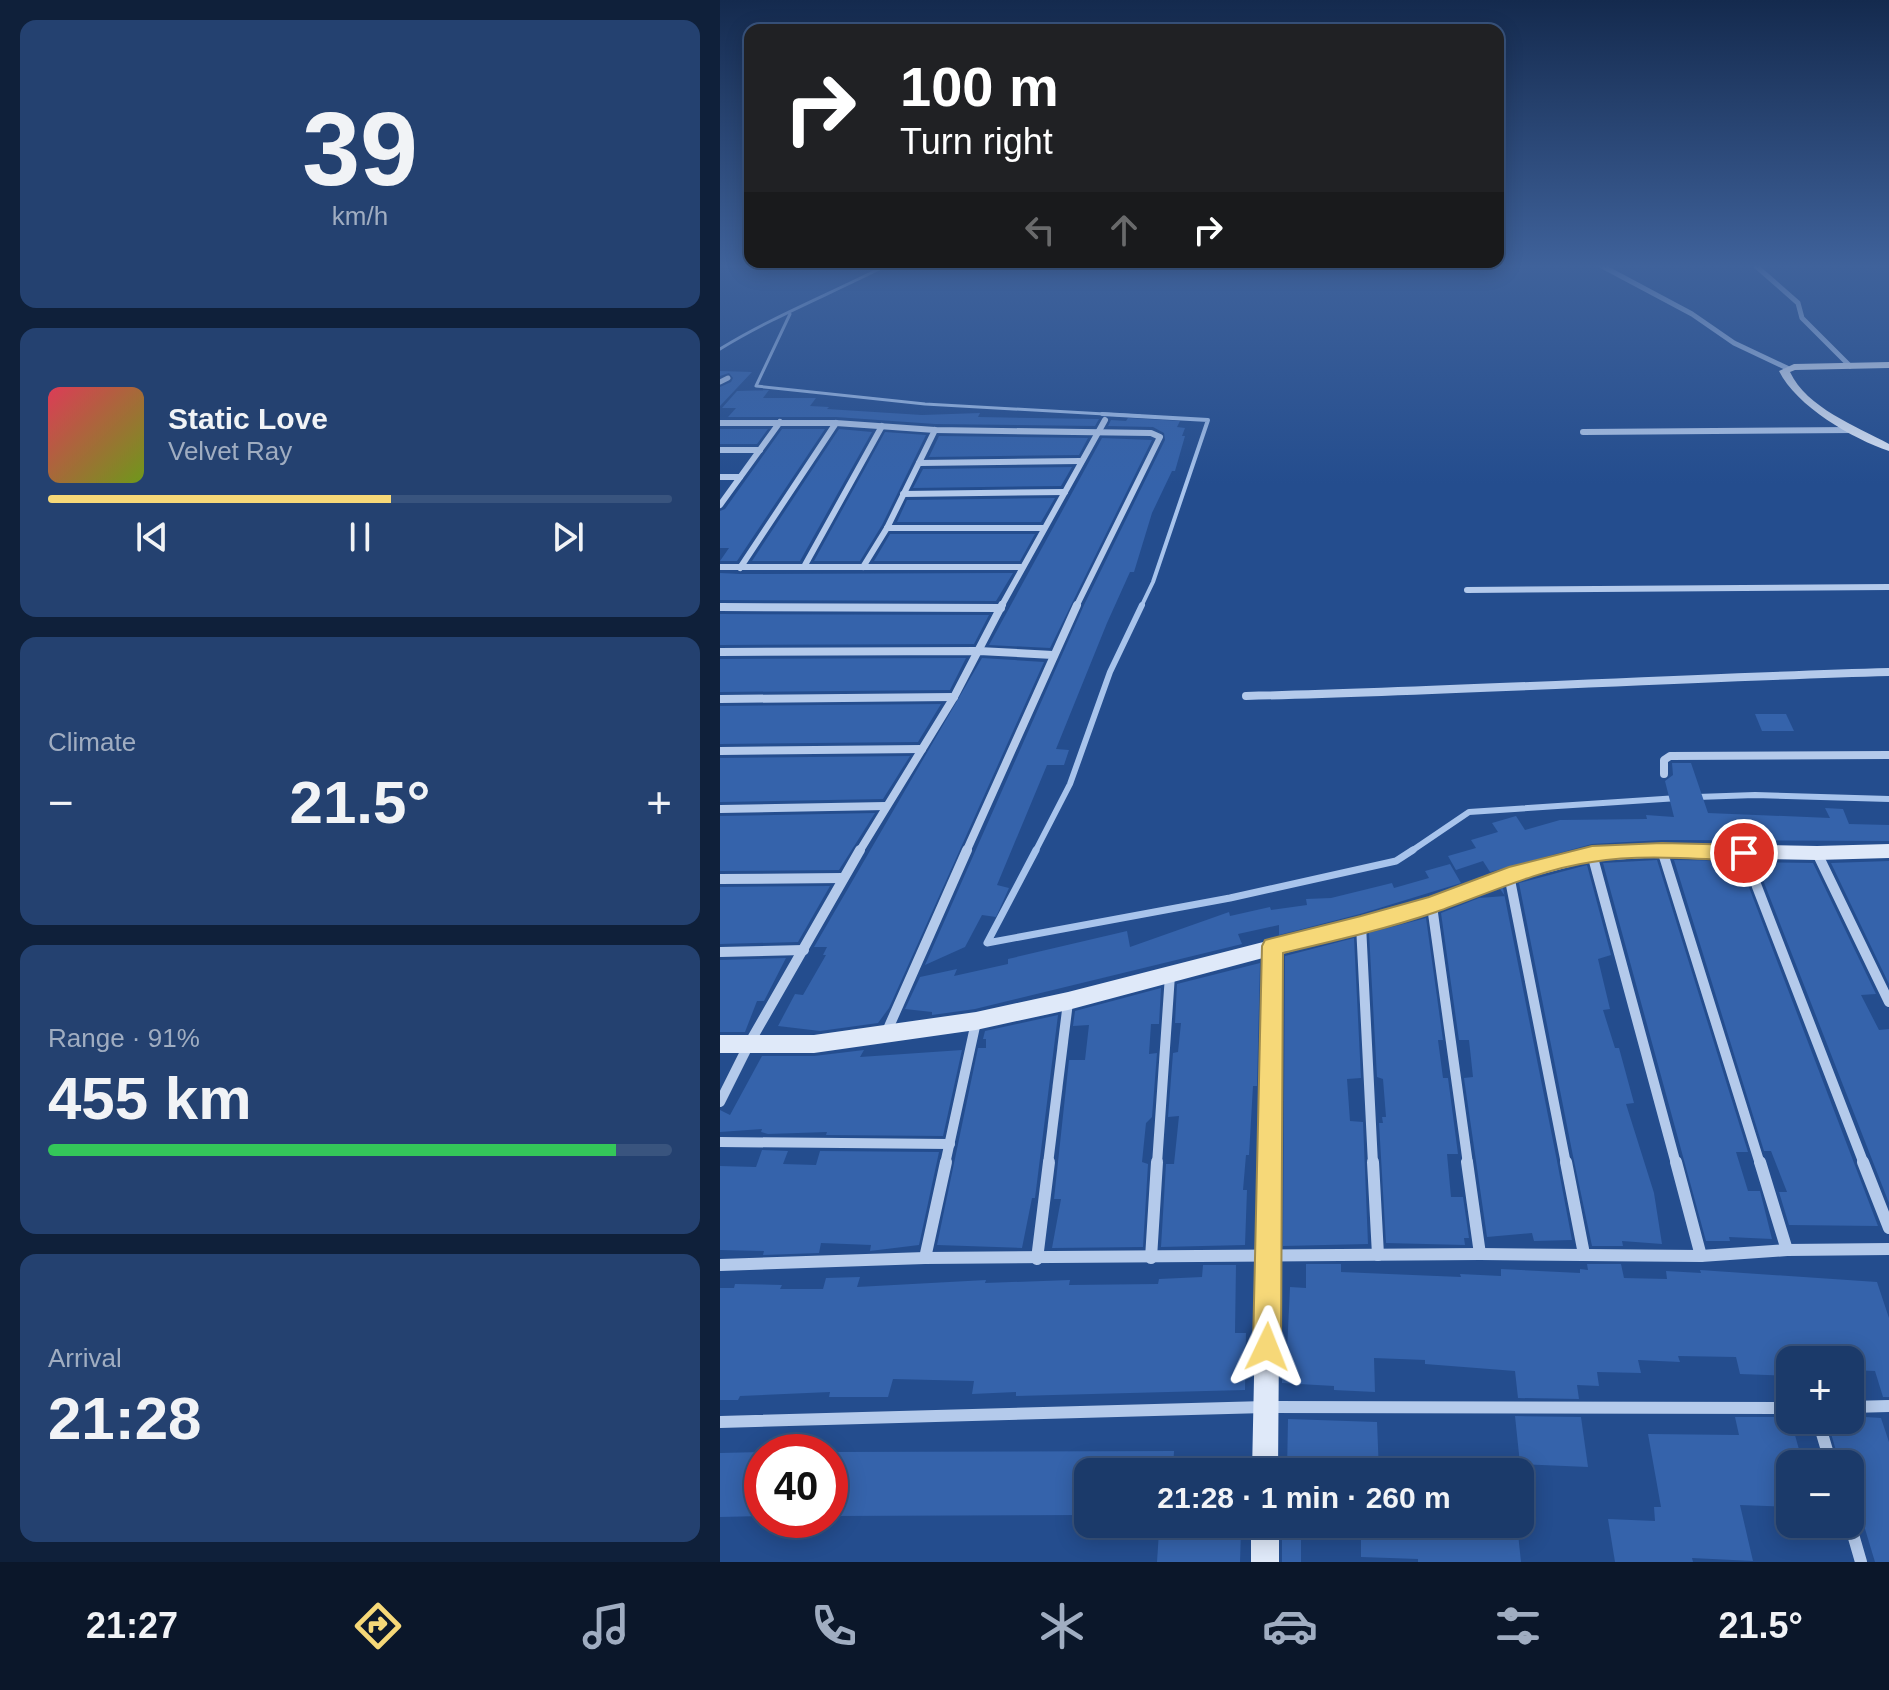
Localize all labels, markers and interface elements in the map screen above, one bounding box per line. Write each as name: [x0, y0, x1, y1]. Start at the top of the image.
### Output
text: 100 m: [900, 55, 1059, 118]
icon: right: [768, 56, 872, 160]
text: 39: [302, 91, 418, 207]
text: Turn right: [900, 121, 1053, 162]
text: km/h: [332, 201, 388, 231]
icon: left: [1018, 208, 1062, 252]
icon: ahead: [1102, 208, 1146, 252]
icon: right: [1186, 208, 1230, 252]
text: Static Love: [168, 402, 328, 435]
text: Velvet Ray: [168, 436, 292, 466]
icon: previous: [130, 515, 174, 559]
icon: pause: [338, 515, 382, 559]
icon: next: [546, 515, 590, 559]
text: Climate: [48, 727, 136, 757]
text: 21.5°: [290, 769, 430, 836]
text: −: [48, 778, 74, 827]
text: +: [646, 778, 672, 827]
pin: [1710, 819, 1778, 887]
icon: arrive: [1722, 831, 1766, 875]
text: Range · 91%: [48, 1023, 200, 1053]
text: 455 km: [48, 1065, 252, 1132]
position arrow: [1225, 1305, 1309, 1389]
text: Arrival: [48, 1343, 122, 1373]
map controls: [1776, 1346, 1864, 1538]
button: +: [1776, 1346, 1864, 1434]
text: 21:28: [48, 1385, 201, 1452]
speed limit sign: 40: [744, 1434, 848, 1538]
button: −: [1776, 1450, 1864, 1538]
text: 21:28 · 1 min · 260 m: [1157, 1481, 1451, 1514]
icon: directions: [350, 1598, 406, 1654]
icon: music: [578, 1598, 634, 1654]
icon: phone: [806, 1598, 862, 1654]
icon: climate: [1034, 1598, 1090, 1654]
icon: car: [1262, 1598, 1318, 1654]
icon: filters: [1490, 1598, 1546, 1654]
text: 21:27: [86, 1605, 178, 1646]
text: 21.5°: [1718, 1605, 1803, 1646]

